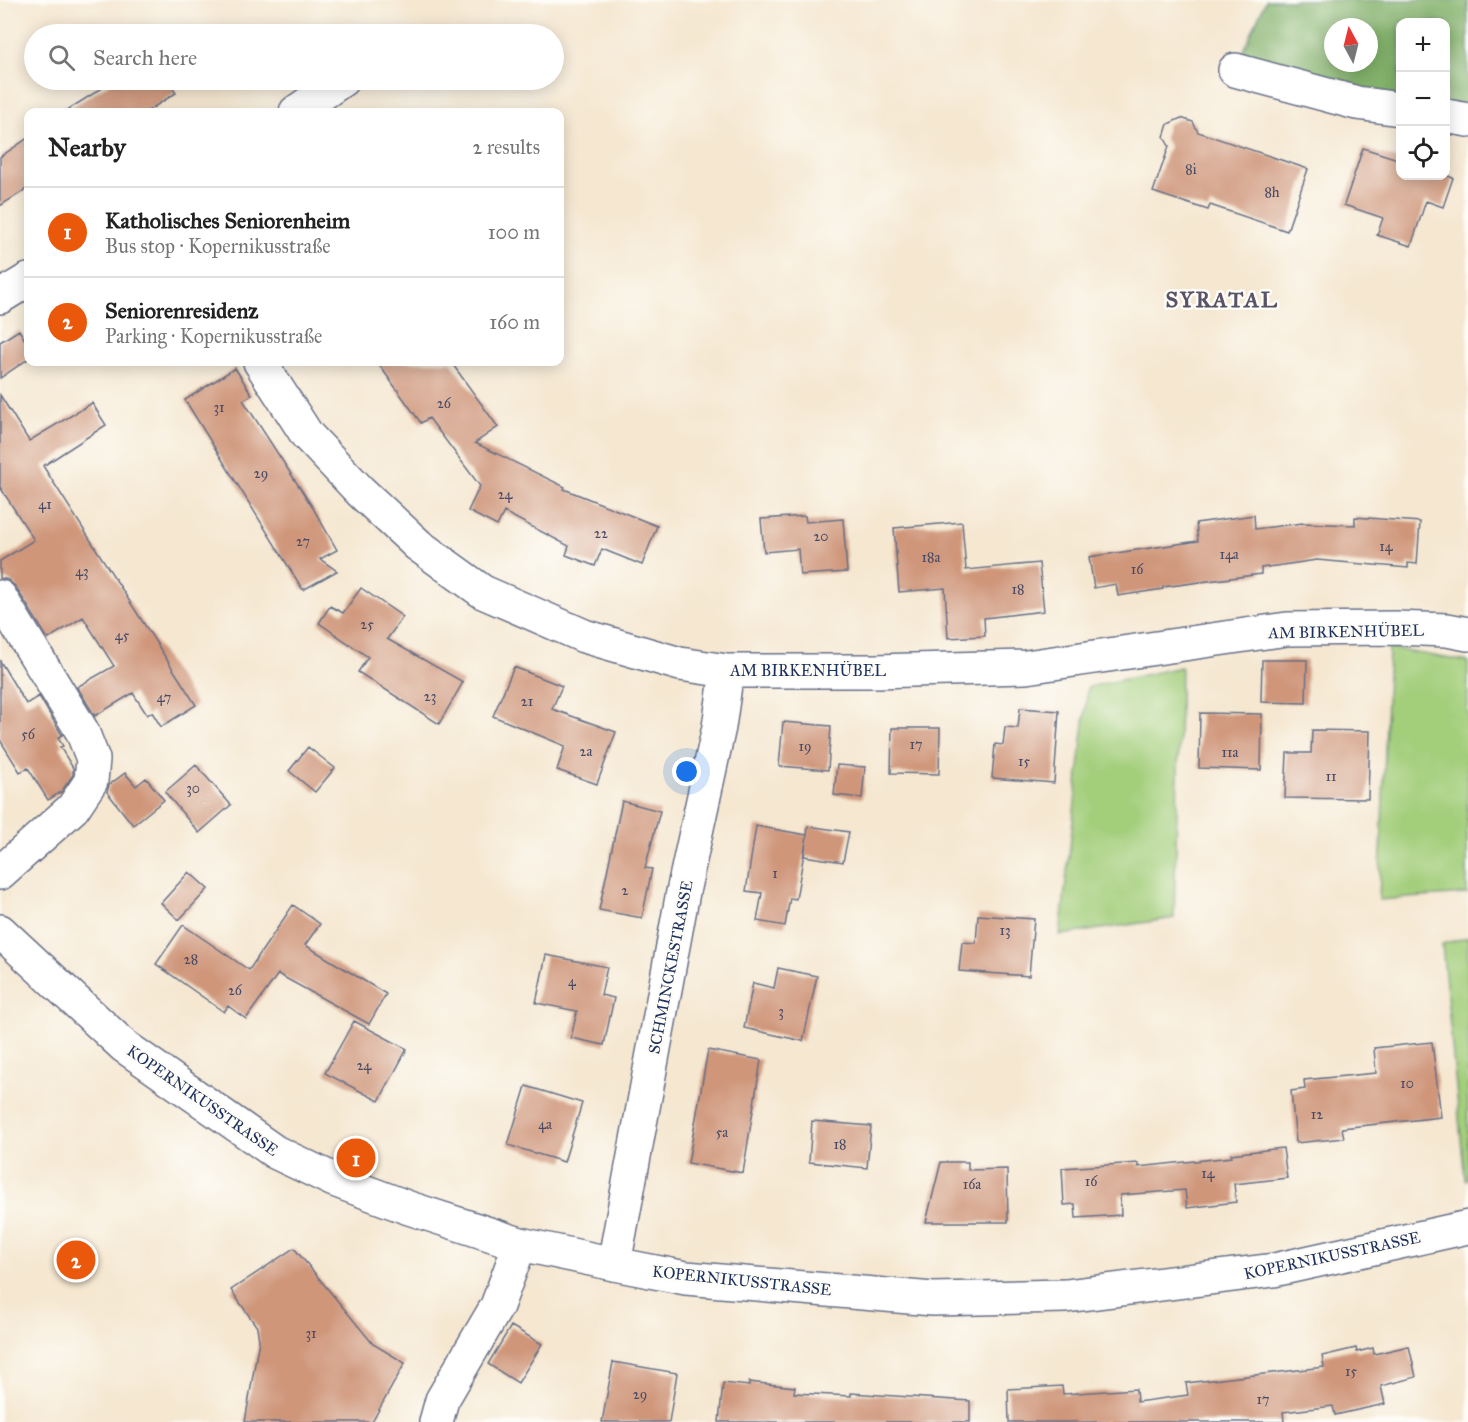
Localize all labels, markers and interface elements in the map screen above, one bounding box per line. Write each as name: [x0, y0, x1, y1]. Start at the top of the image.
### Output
north arrow: [1324, 18, 1378, 72]
map controls: [1396, 18, 1450, 180]
button: +: [1396, 18, 1450, 72]
search box: [24, 24, 564, 90]
icon: search: [45, 41, 78, 74]
text: Search here: [93, 44, 197, 71]
button: −: [1396, 72, 1450, 126]
button: locate: [1396, 126, 1450, 180]
text: Nearby: [48, 131, 126, 163]
text: 2 results: [472, 135, 540, 159]
house number: 8i: [1185, 161, 1197, 178]
house number: 8h: [1264, 184, 1280, 201]
text: Katholisches Seniorenheim: [105, 207, 350, 234]
text: 1: [64, 220, 71, 244]
text: 100 m: [488, 220, 540, 244]
text: Bus stop · Kopernikusstraße: [105, 234, 331, 258]
district label: SYRATAL: [1166, 286, 1278, 313]
text: Seniorenresidenz: [105, 297, 259, 324]
text: 2: [63, 310, 72, 334]
text: 160 m: [489, 310, 540, 334]
text: Parking · Kopernikusstraße: [105, 324, 322, 348]
house number: 26: [437, 395, 452, 412]
house number: 31: [213, 399, 225, 416]
house number: 29: [254, 465, 268, 482]
house number: 24: [498, 486, 514, 503]
house number: 41: [38, 496, 52, 513]
house number: 22: [594, 525, 608, 542]
house number: 20: [813, 528, 829, 545]
house number: 27: [296, 533, 310, 550]
house number: 14: [1379, 538, 1394, 555]
house number: 14a: [1219, 546, 1239, 563]
house number: 18a: [922, 549, 941, 566]
house number: 16: [1131, 561, 1144, 578]
house number: 43: [75, 563, 89, 580]
house number: 18: [1012, 581, 1024, 598]
house number: 25: [360, 616, 374, 633]
street label: AM BIRKENHÜBEL: [1267, 620, 1424, 642]
house number: 45: [115, 627, 130, 644]
street label: AM BIRKENHÜBEL: [729, 660, 886, 680]
house number: 23: [424, 688, 436, 705]
house number: 47: [157, 689, 171, 706]
house number: 21: [521, 693, 534, 710]
house number: 56: [21, 726, 36, 743]
house number: 17: [909, 736, 923, 753]
house number: 19: [799, 738, 811, 755]
house number: 2a: [580, 743, 592, 760]
house number: 11a: [1222, 744, 1239, 761]
house number: 15: [1018, 753, 1030, 770]
your location: [672, 757, 701, 786]
house number: 11: [1325, 768, 1337, 785]
house number: 30: [186, 780, 200, 797]
house number: 1: [772, 865, 778, 882]
street label: SCHMINCKESTRASSE: [644, 879, 697, 1056]
house number: 2: [622, 882, 629, 899]
house number: 13: [999, 922, 1011, 939]
house number: 28: [184, 951, 198, 968]
house number: 4: [568, 973, 577, 990]
house number: 26: [228, 982, 243, 999]
house number: 3: [778, 1003, 784, 1020]
street label: KOPERNIKUSSTRASSE: [124, 1041, 282, 1160]
house number: 24: [357, 1057, 373, 1074]
house number: 10: [1400, 1075, 1414, 1092]
house number: 12: [1311, 1106, 1323, 1123]
house number: 4a: [538, 1116, 552, 1133]
house number: 5a: [716, 1124, 728, 1141]
pin: 1: [336, 1136, 376, 1180]
house number: 18: [834, 1136, 846, 1153]
house number: 14: [1201, 1165, 1216, 1182]
house number: 16: [1085, 1173, 1098, 1190]
house number: 16a: [963, 1176, 981, 1193]
street label: KOPERNIKUSSTRASSE: [1242, 1227, 1422, 1284]
pin: 2: [56, 1238, 96, 1282]
street label: KOPERNIKUSSTRASSE: [651, 1262, 832, 1299]
house number: 31: [305, 1325, 317, 1342]
house number: 15: [1345, 1363, 1357, 1380]
house number: 29: [633, 1386, 647, 1403]
house number: 17: [1256, 1391, 1270, 1408]

